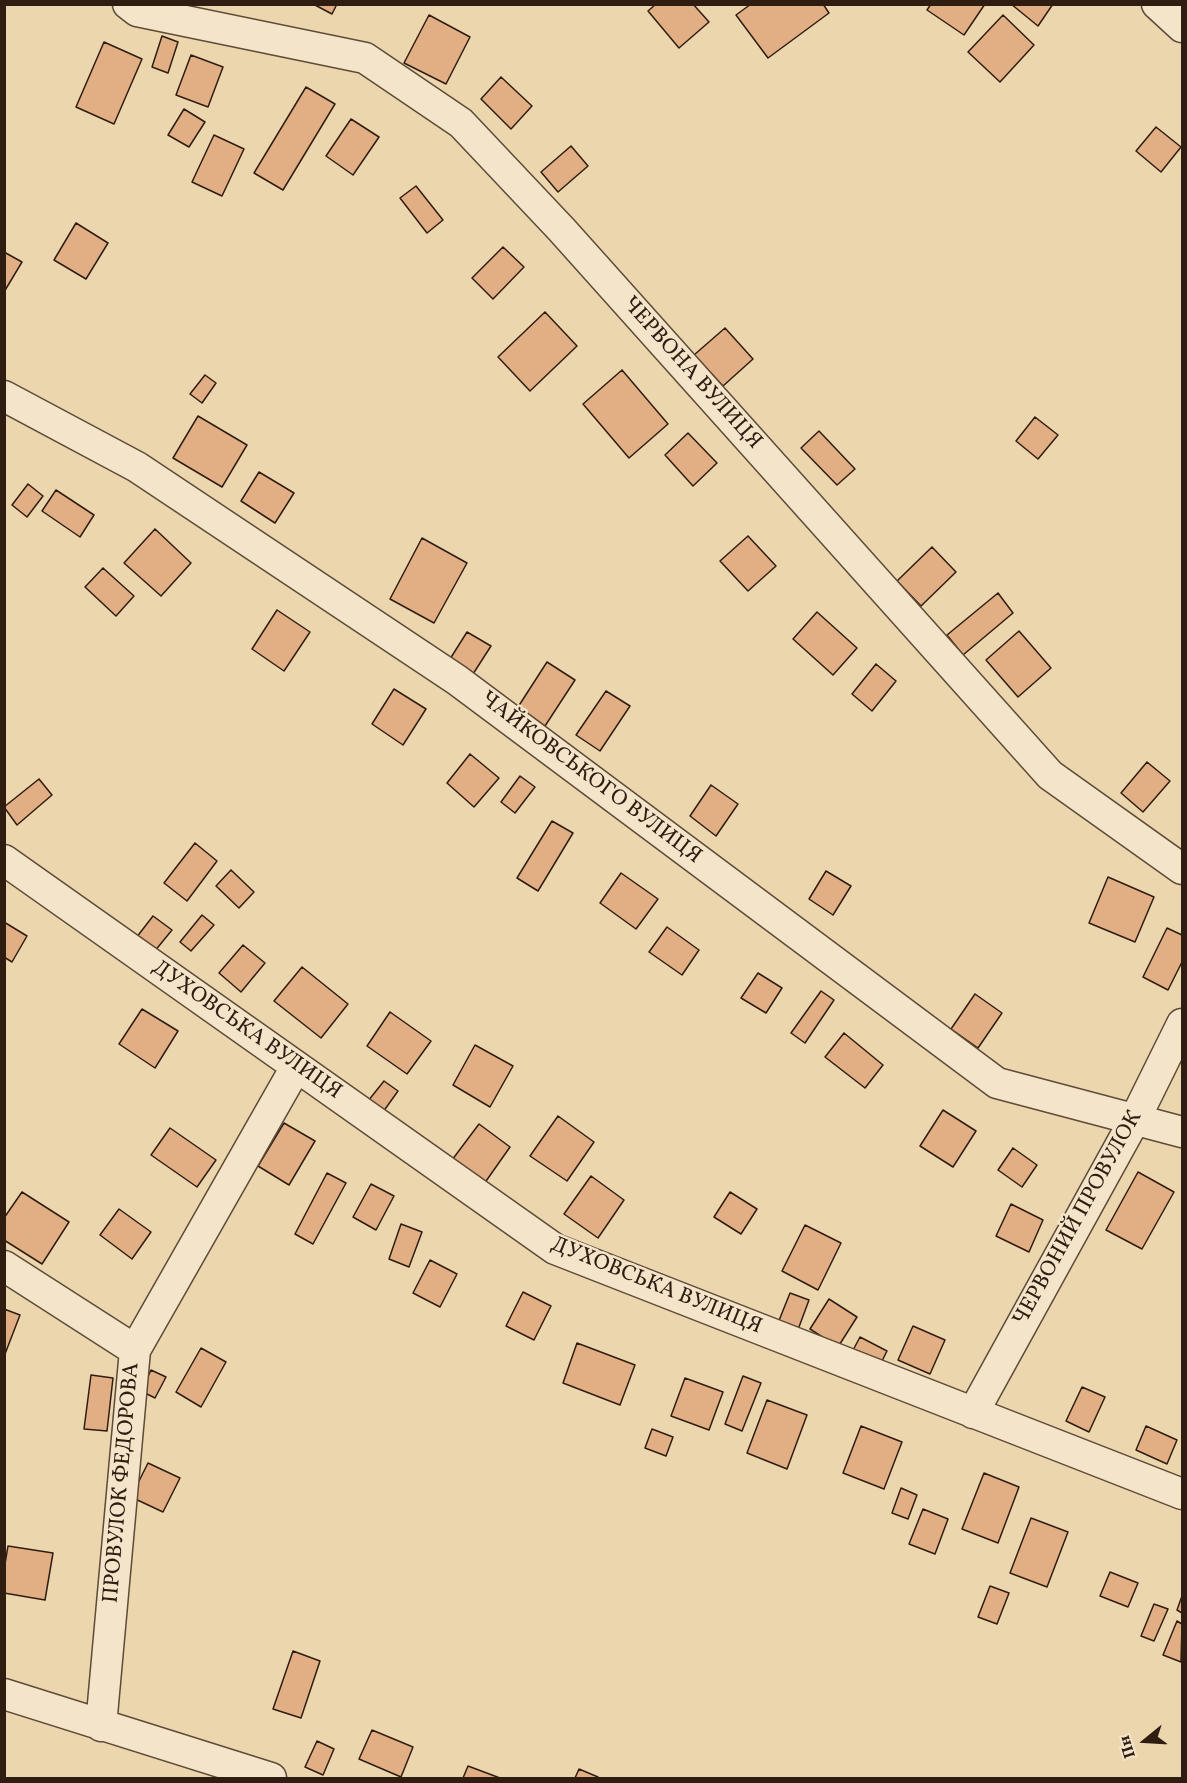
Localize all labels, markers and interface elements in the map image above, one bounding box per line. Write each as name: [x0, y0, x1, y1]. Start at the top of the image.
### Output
street label: ЧЕРВОНА ВУЛИЦЯ: [616, 292, 766, 456]
street label: ЧАЙКОВСЬКОГО ВУЛИЦЯ: [474, 687, 706, 871]
street label: ДУХОВСЬКА ВУЛИЦЯ: [146, 956, 346, 1106]
street label: ЧЕРВОНИЙ ПРОВУЛОК: [1009, 1107, 1149, 1331]
street label: ДУХОВСЬКА ВУЛИЦЯ: [547, 1233, 765, 1341]
street label: ПРОВУЛОК ФЕДОРОВА: [99, 1362, 147, 1604]
north arrow: [1115, 1711, 1175, 1771]
text: Пн: [1114, 1732, 1142, 1761]

